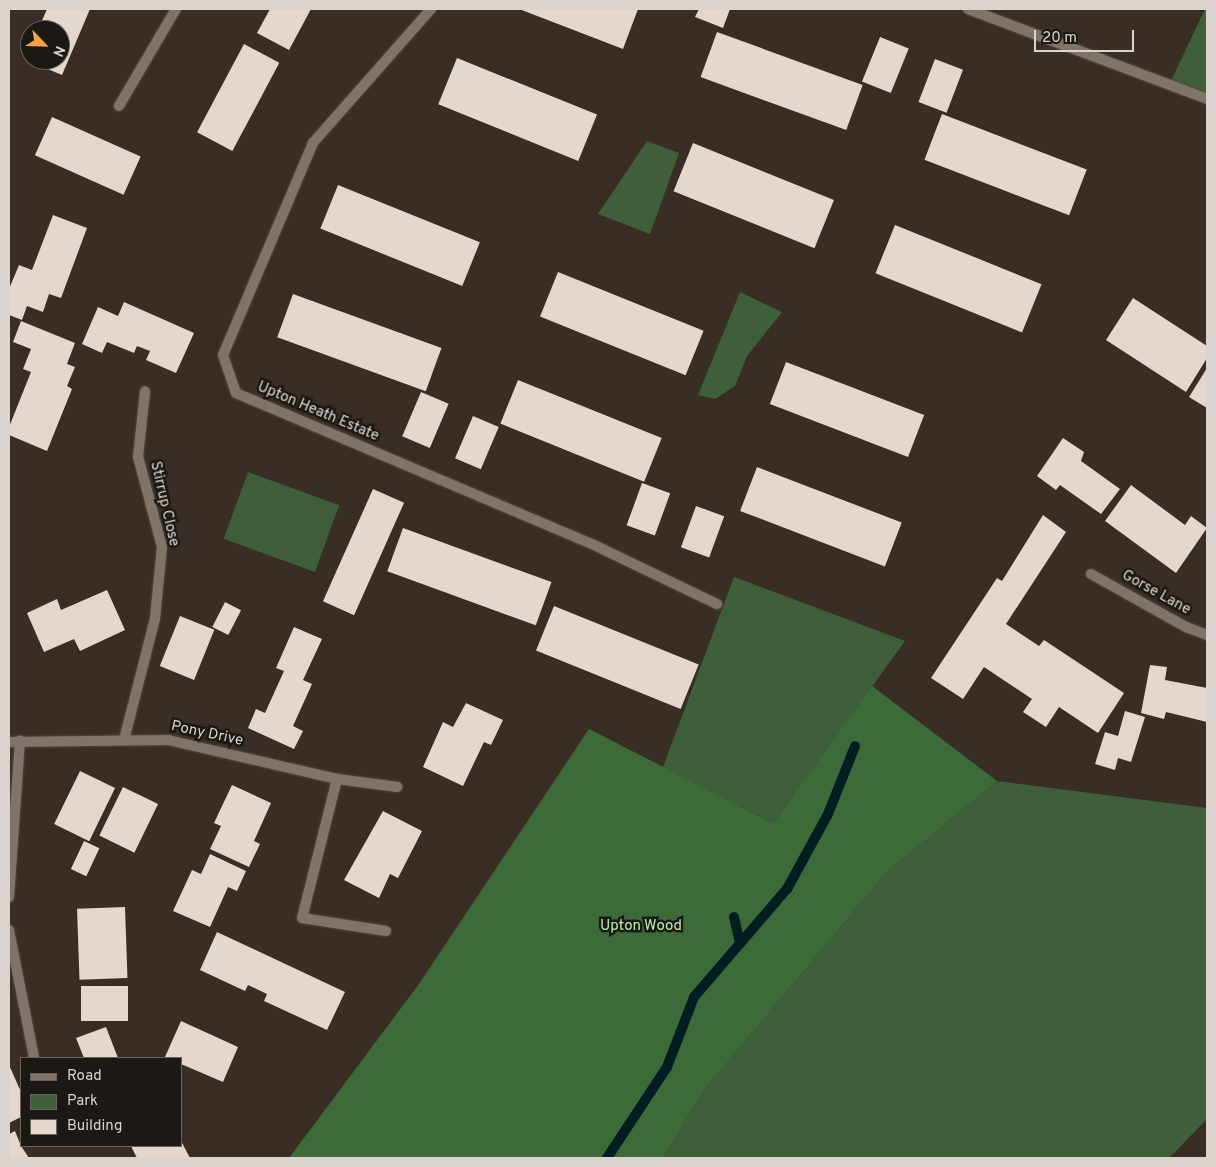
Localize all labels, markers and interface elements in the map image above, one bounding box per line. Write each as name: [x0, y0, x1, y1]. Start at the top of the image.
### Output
north arrow: [20, 20, 70, 70]
scale bar: [1036, 20, 1136, 52]
text: 20 m: [1042, 29, 1077, 48]
text: N: [48, 43, 68, 59]
street label: Upton Heath Estate: [254, 378, 382, 446]
street label: Stirrup Close: [145, 460, 183, 548]
street label: Gorse Lane: [1118, 567, 1194, 619]
street label: Pony Drive: [169, 718, 245, 750]
park label: Upton Wood: [600, 918, 682, 936]
legend: [20, 1057, 182, 1147]
text: Road: [67, 1067, 102, 1086]
text: Park: [67, 1092, 98, 1111]
text: Building: [67, 1117, 122, 1136]

